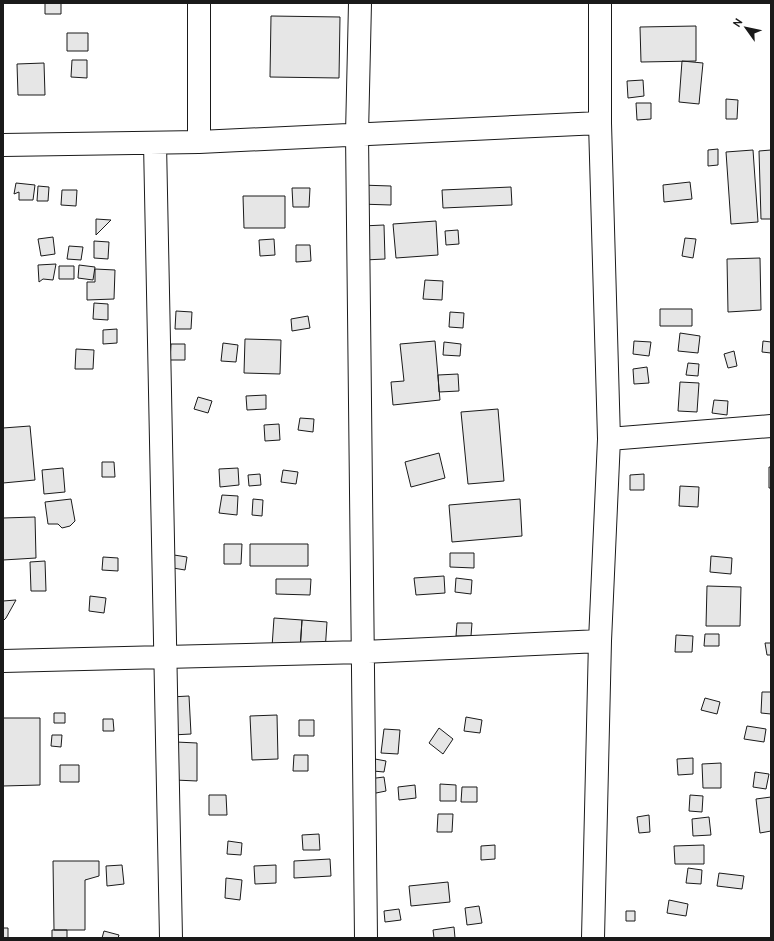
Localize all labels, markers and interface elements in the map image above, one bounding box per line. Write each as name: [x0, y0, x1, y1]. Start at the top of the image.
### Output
north arrow: [726, 8, 766, 48]
text: N: [730, 15, 746, 30]

